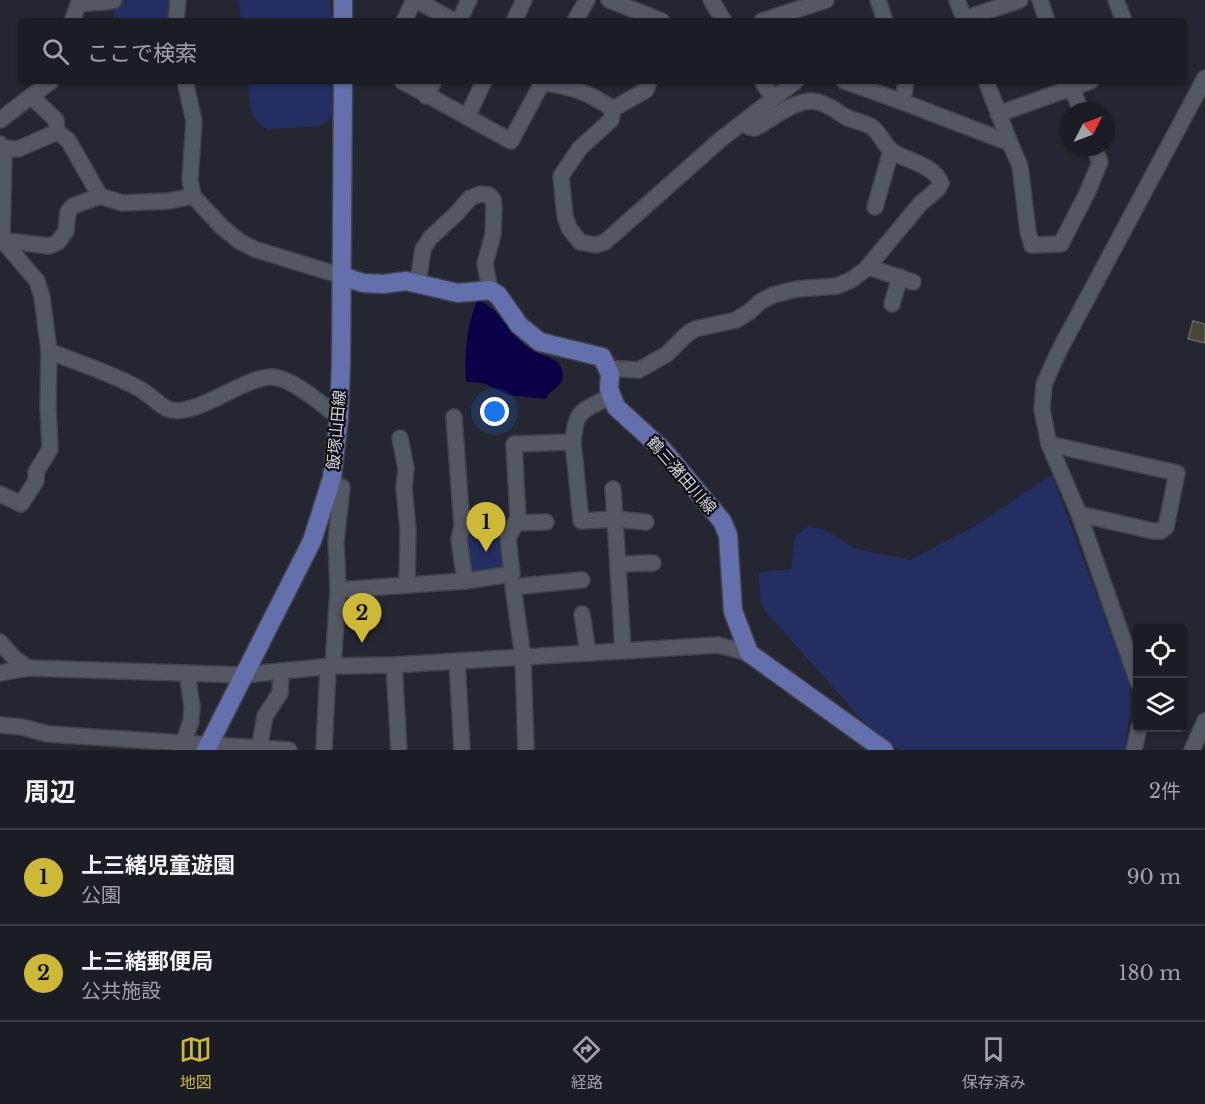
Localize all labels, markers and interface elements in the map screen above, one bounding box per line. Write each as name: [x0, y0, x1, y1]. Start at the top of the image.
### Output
search box: [18, 18, 1187, 84]
icon: search: [39, 35, 72, 68]
text: ここで検索: [87, 40, 197, 67]
north arrow: [1061, 102, 1115, 156]
street label: 飯塚山田線: [323, 389, 349, 471]
your location: [480, 397, 509, 426]
street label: 鶴三潴田川線: [643, 432, 721, 518]
pin: 1: [466, 502, 506, 552]
pin: 2: [342, 594, 382, 643]
map controls: [1133, 624, 1187, 732]
button: locate: [1133, 624, 1187, 678]
button: layers: [1133, 678, 1187, 732]
text: 周辺: [24, 776, 76, 808]
text: 2件: [1149, 779, 1181, 803]
text: 上三緒児童遊園: [81, 852, 235, 879]
text: 1: [39, 865, 48, 889]
text: 90 m: [1127, 865, 1181, 889]
text: 公園: [81, 883, 121, 907]
text: 上三緒郵便局: [81, 948, 213, 975]
text: 2: [37, 961, 50, 985]
text: 180 m: [1118, 961, 1181, 985]
text: 公共施設: [81, 979, 161, 1003]
tab: 地図: [179, 1033, 212, 1093]
tab: 経路: [570, 1033, 603, 1093]
tab: 保存済み: [962, 1033, 1026, 1093]

